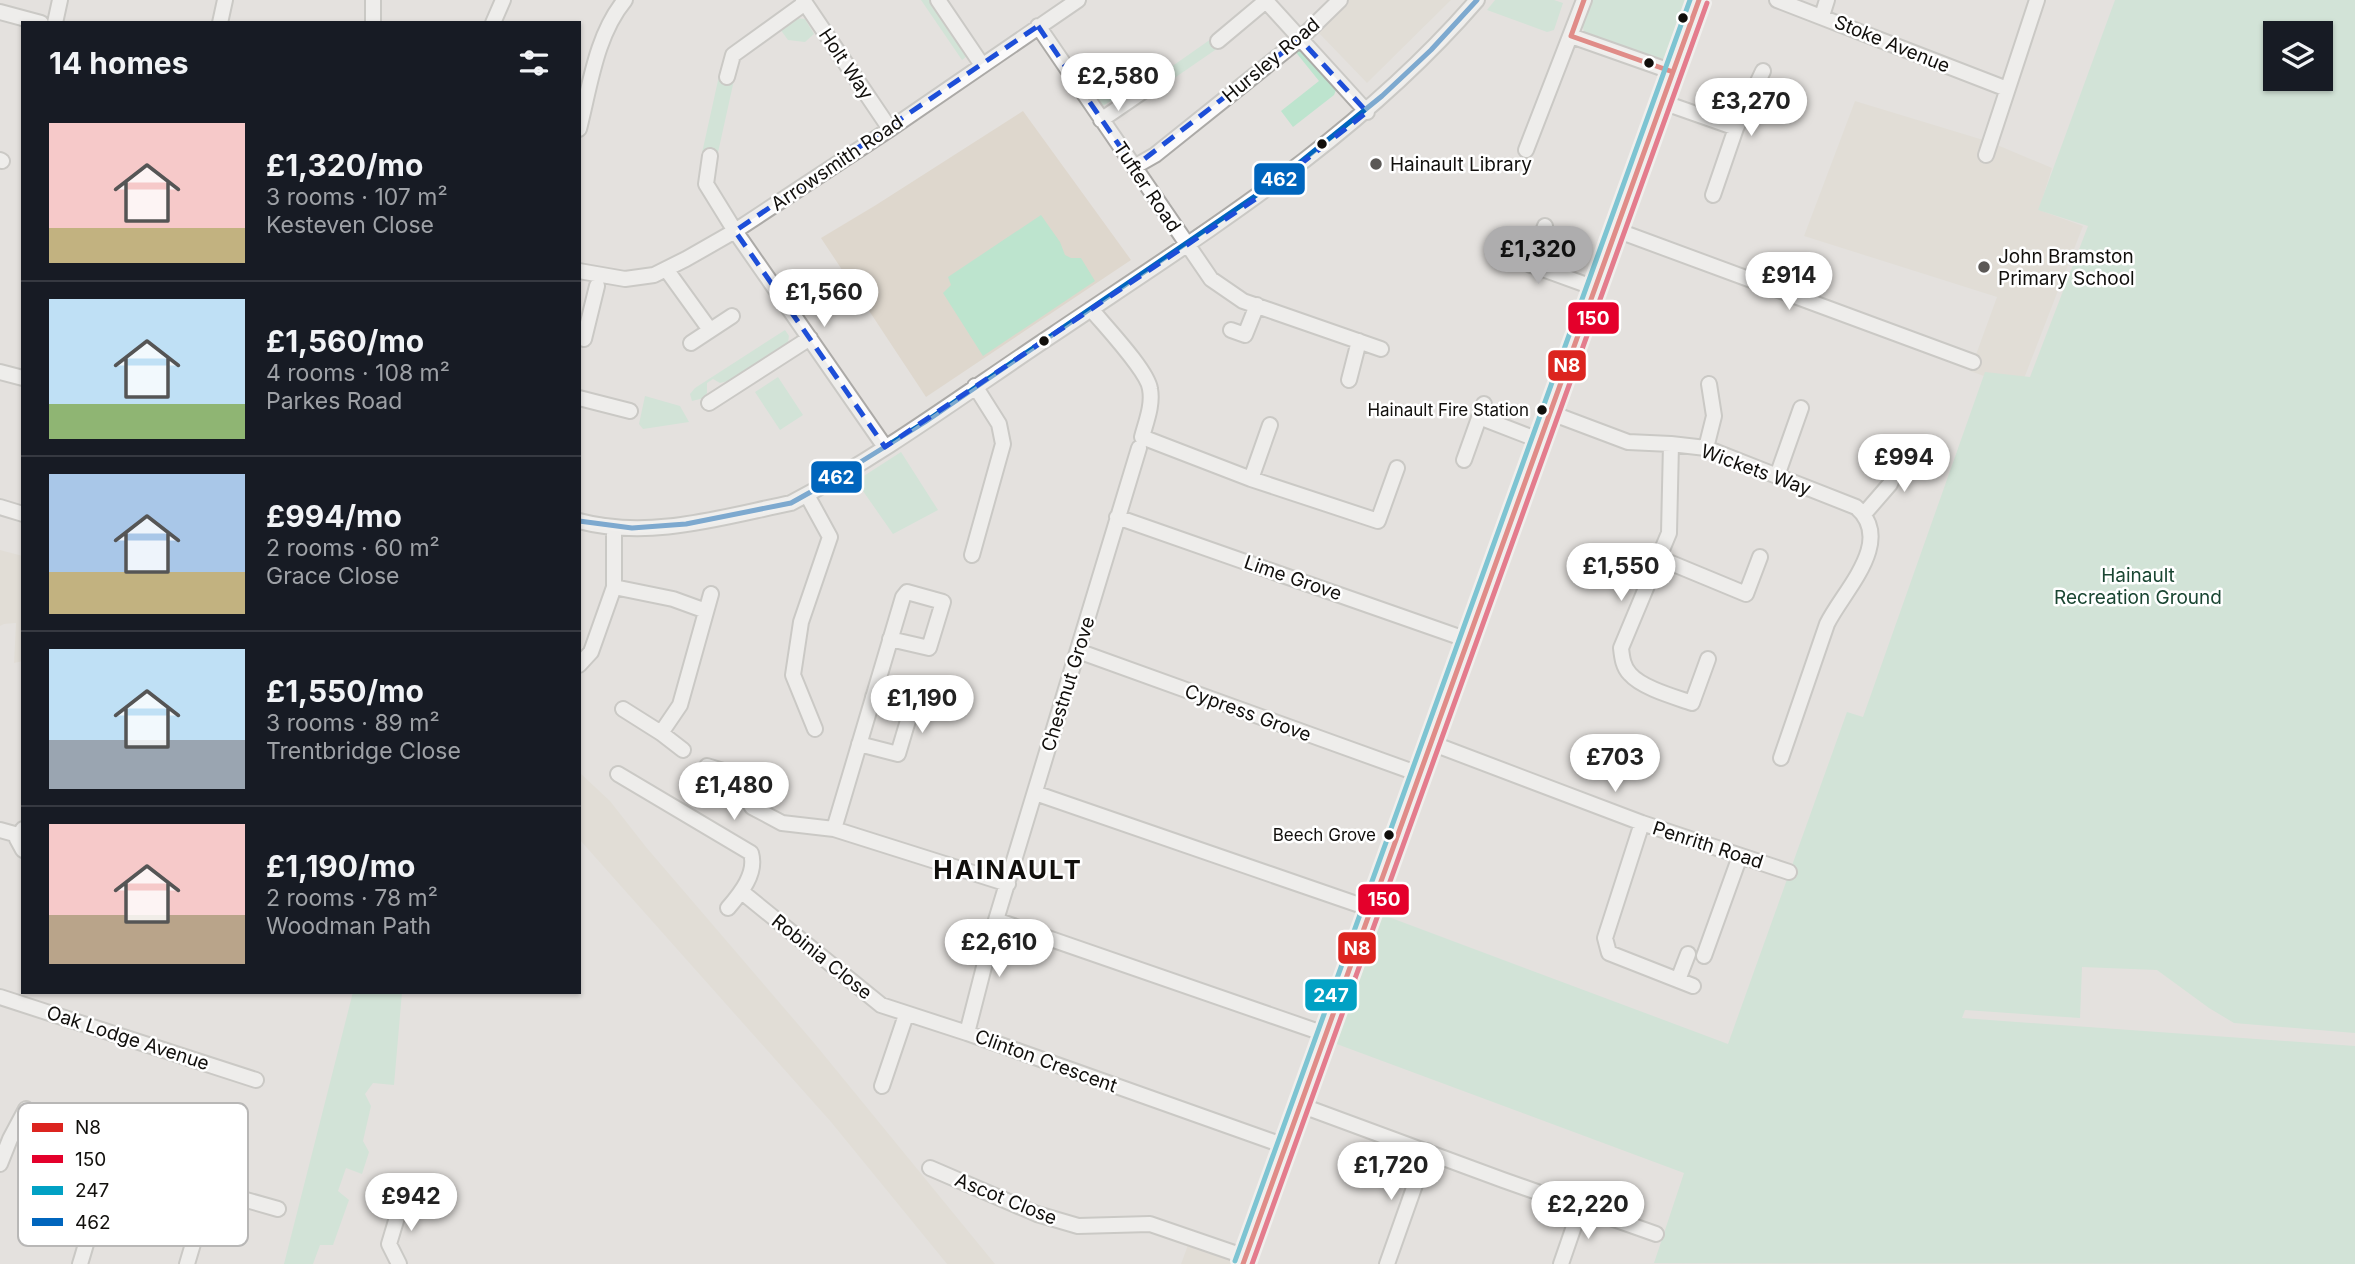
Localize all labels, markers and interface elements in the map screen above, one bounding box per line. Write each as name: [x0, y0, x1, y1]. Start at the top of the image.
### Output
street label: Stoke Avenue: [1831, 10, 1953, 78]
unlabelled marker: [1676, 11, 1690, 25]
street label: Hursley Road: [1218, 13, 1324, 107]
map controls: [2263, 21, 2333, 91]
button: layers: [2263, 21, 2333, 91]
street label: Holt Way: [814, 24, 878, 104]
icon: filters: [515, 44, 553, 82]
text: 14 homes: [49, 45, 188, 81]
pin: £2,580: [1061, 54, 1175, 113]
unlabelled marker: [1642, 56, 1656, 70]
text: £2,580: [1077, 62, 1159, 90]
pin: £3,270: [1694, 78, 1808, 138]
text: £3,270: [1711, 87, 1791, 115]
street label: Arrowsmith Road: [767, 110, 907, 216]
street label: Tufter Road: [1108, 137, 1186, 237]
unlabelled marker: [1315, 137, 1329, 151]
text: £1,320/mo: [266, 147, 423, 183]
icon: home: [105, 151, 189, 235]
place label: Hainault Library: [1390, 153, 1532, 176]
marker: Hainault Library: [1368, 156, 1384, 172]
line badge: 462: [1253, 162, 1306, 196]
text: 462: [1260, 168, 1298, 191]
text: 3 rooms · 107 m²: [266, 183, 448, 211]
text: Kesteven Close: [266, 211, 434, 239]
pin: £1,320: [1481, 226, 1595, 286]
text: £1,320: [1500, 235, 1576, 263]
place label: John Bramston Primary School: [1998, 245, 2135, 290]
pin: £914: [1748, 252, 1830, 312]
marker: John Bramston Primary School: [1976, 259, 1992, 275]
text: £914: [1761, 261, 1817, 289]
pin: £1,560: [767, 270, 881, 329]
text: £1,560: [785, 278, 863, 306]
line badge: 150: [1567, 301, 1620, 335]
text: 150: [1576, 307, 1610, 330]
text: £1,560/mo: [266, 323, 424, 359]
icon: home: [105, 327, 189, 411]
unlabelled marker: [1037, 334, 1051, 348]
line badge: N8: [1547, 349, 1587, 382]
text: N8: [1554, 354, 1580, 377]
text: 4 rooms · 108 m²: [266, 359, 450, 387]
text: Parkes Road: [266, 387, 402, 415]
place label: Hainault Fire Station: [1367, 400, 1529, 420]
marker: Hainault Fire Station: [1535, 403, 1549, 417]
pin: £994: [1863, 434, 1945, 494]
street label: Wickets Way: [1698, 439, 1814, 501]
text: £994: [1874, 443, 1934, 471]
line badge: 462: [810, 460, 863, 494]
text: 462: [817, 466, 855, 489]
text: £994/mo: [266, 498, 402, 534]
icon: home: [105, 502, 189, 586]
text: 2 rooms · 60 m²: [266, 534, 440, 562]
pin: £1,550: [1564, 544, 1678, 603]
street label: Lime Grove: [1241, 551, 1345, 605]
text: £1,550: [1582, 552, 1660, 580]
text: Grace Close: [266, 562, 399, 590]
park label: Hainault Recreation Ground: [2054, 564, 2222, 609]
street label: Chestnut Grove: [1037, 614, 1099, 754]
text: £1,550/mo: [266, 673, 424, 709]
pin: £1,190: [865, 676, 979, 735]
icon: home: [105, 677, 189, 761]
street label: Cypress Grove: [1182, 679, 1314, 747]
text: £1,190: [887, 684, 957, 712]
text: 3 rooms · 89 m²: [266, 709, 440, 737]
pin: £703: [1574, 734, 1656, 794]
text: Trentbridge Close: [266, 737, 461, 765]
text: £703: [1586, 743, 1644, 771]
pin: £1,480: [677, 762, 791, 822]
text: £1,480: [695, 771, 773, 799]
street label: Penrith Road: [1650, 816, 1766, 874]
place label: Beech Grove: [1273, 825, 1376, 845]
marker: Beech Grove: [1382, 828, 1396, 842]
text: £1,190/mo: [266, 848, 415, 884]
icon: home: [105, 852, 189, 936]
district label: HAINAULT: [933, 854, 1083, 885]
line badge: 150: [1357, 883, 1410, 916]
text: 2 rooms · 78 m²: [266, 884, 438, 912]
text: 150: [1367, 888, 1401, 911]
street label: Robinia Close: [767, 910, 877, 1004]
text: Woodman Path: [266, 912, 431, 940]
pin: £2,610: [942, 920, 1056, 979]
text: £2,610: [961, 928, 1037, 956]
line badge: N8: [1337, 931, 1377, 965]
text: N8: [1344, 937, 1370, 960]
line badge: 247: [1304, 978, 1358, 1012]
text: 247: [1313, 984, 1349, 1007]
street label: Oak Lodge Avenue: [44, 1001, 212, 1075]
street label: Clinton Crescent: [972, 1025, 1120, 1097]
legend: [18, 1103, 248, 1246]
text: N8: [75, 1116, 101, 1139]
pin: £1,720: [1334, 1142, 1448, 1202]
text: 150: [75, 1148, 106, 1171]
text: £1,720: [1353, 1151, 1429, 1179]
street label: Ascot Close: [952, 1168, 1060, 1230]
pin: £942: [370, 1174, 452, 1233]
text: 247: [75, 1179, 109, 1202]
text: £942: [381, 1182, 441, 1210]
pin: £2,220: [1531, 1182, 1645, 1241]
text: £2,220: [1547, 1190, 1629, 1218]
text: 462: [75, 1211, 111, 1234]

